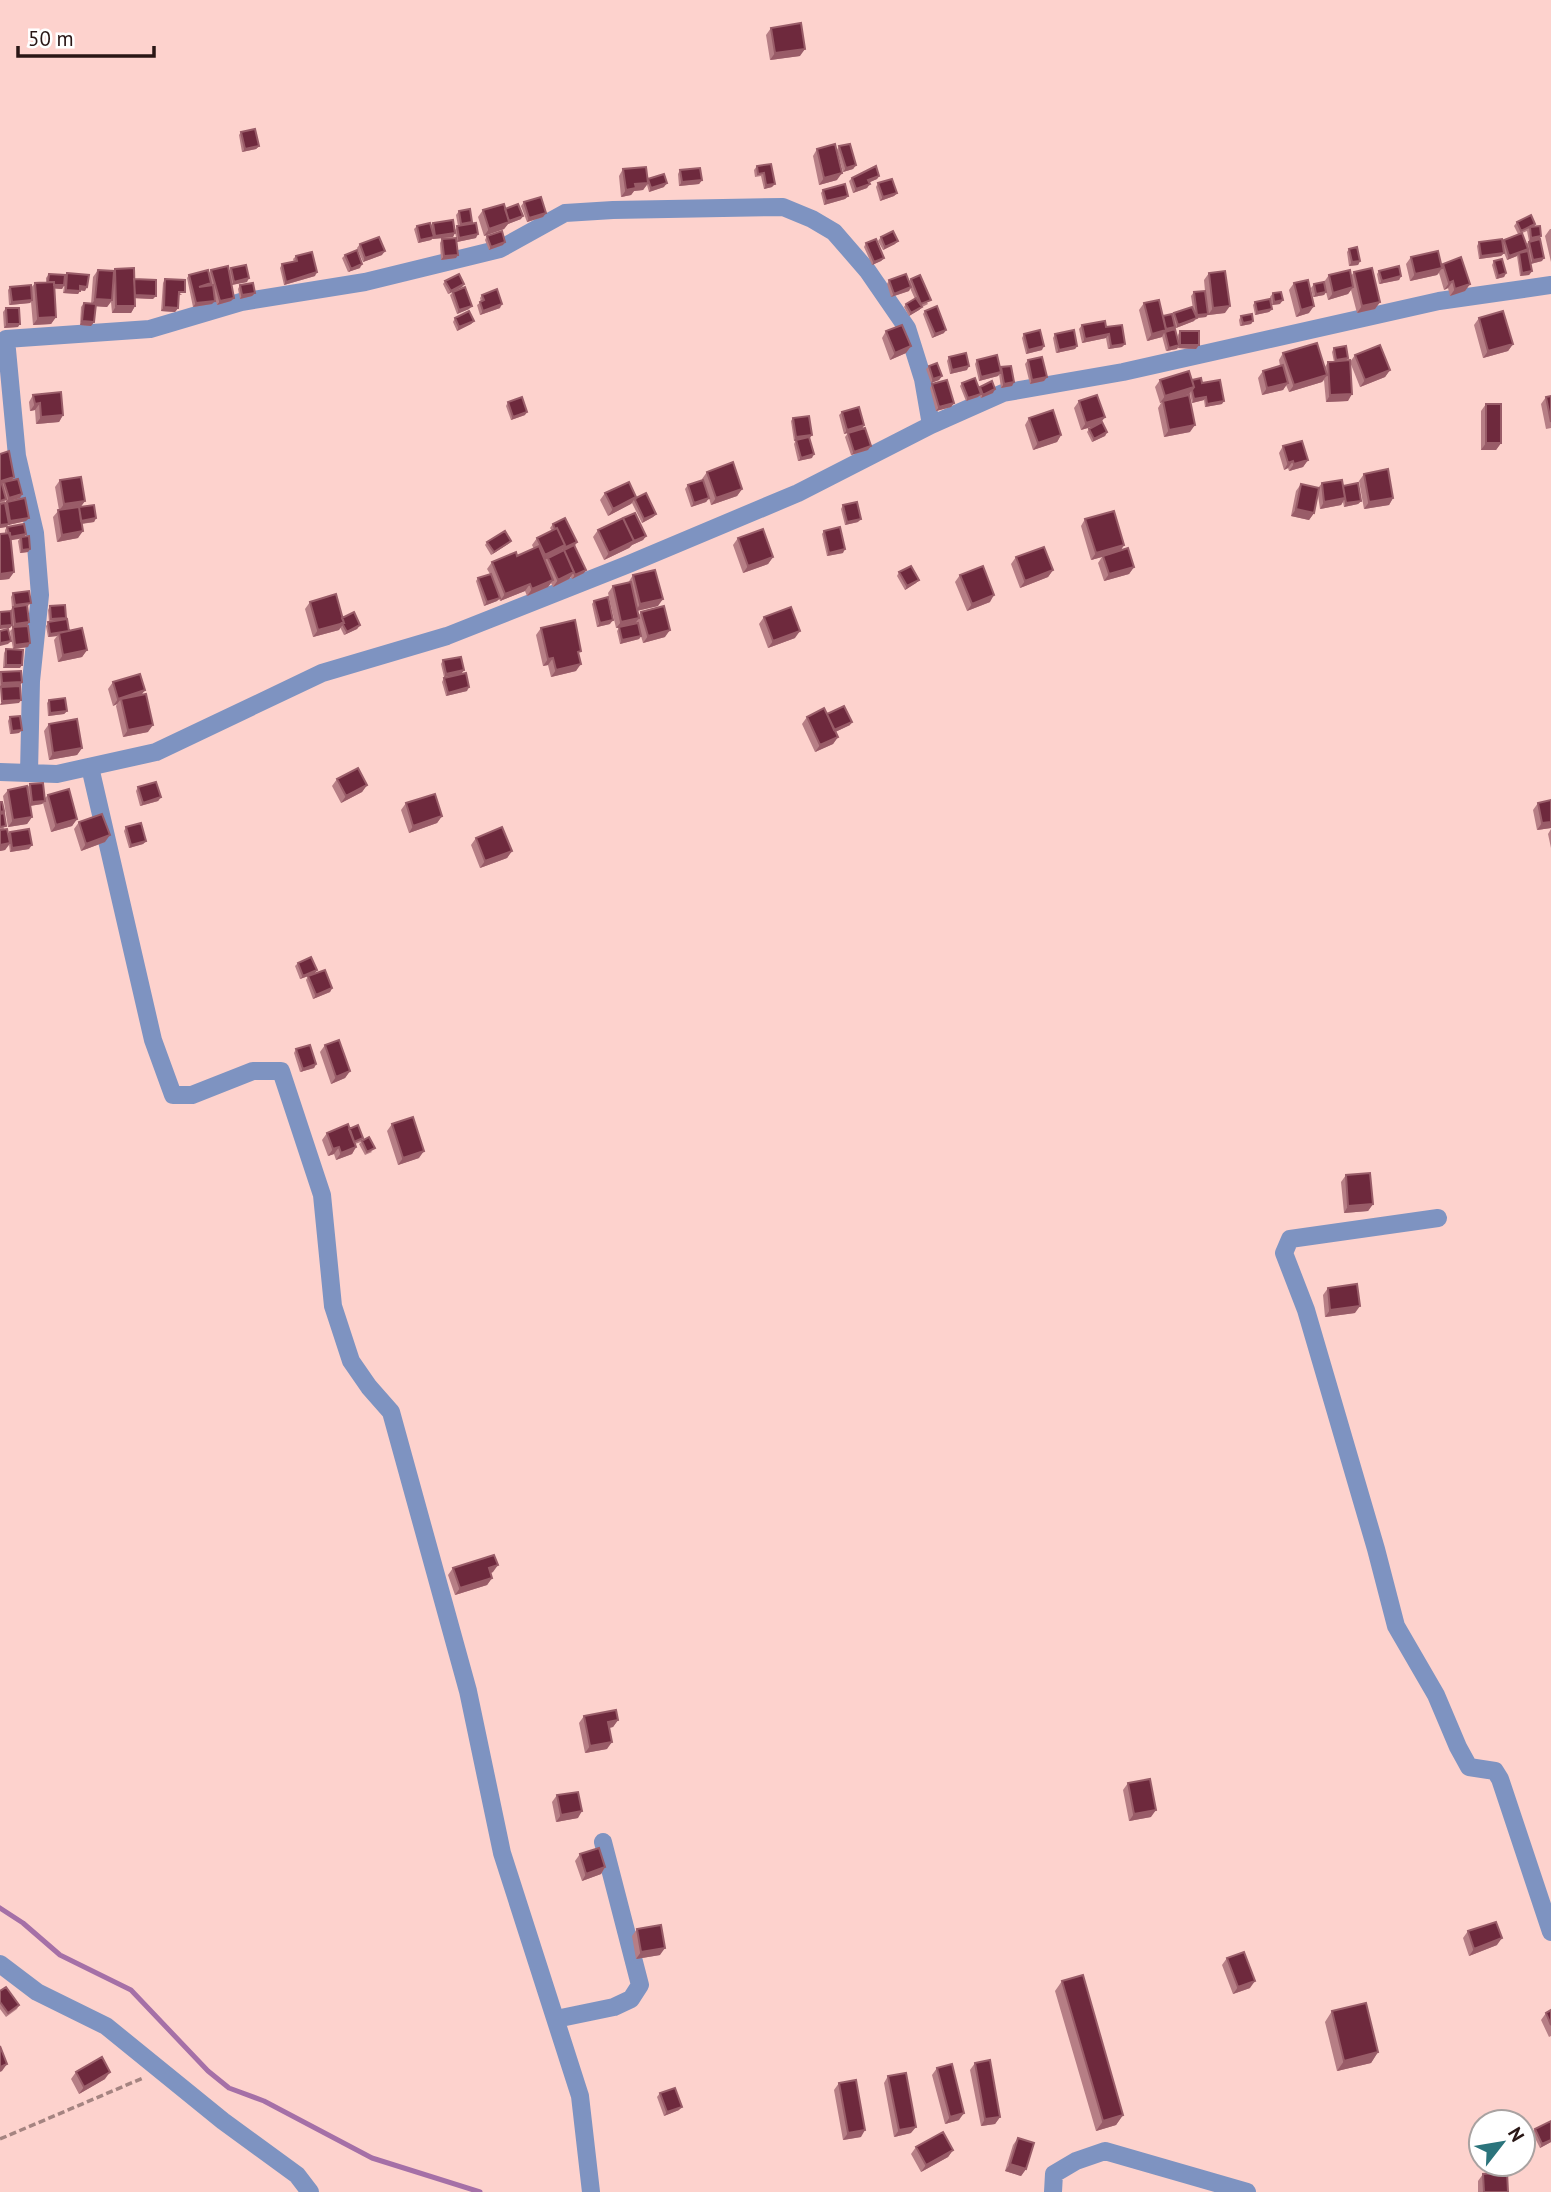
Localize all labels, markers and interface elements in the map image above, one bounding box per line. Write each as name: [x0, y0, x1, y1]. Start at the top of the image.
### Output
scale bar: [18, 14, 154, 58]
text: 50 m: [28, 25, 74, 52]
north arrow: [1467, 2108, 1537, 2178]
text: N: [1503, 2123, 1530, 2146]

